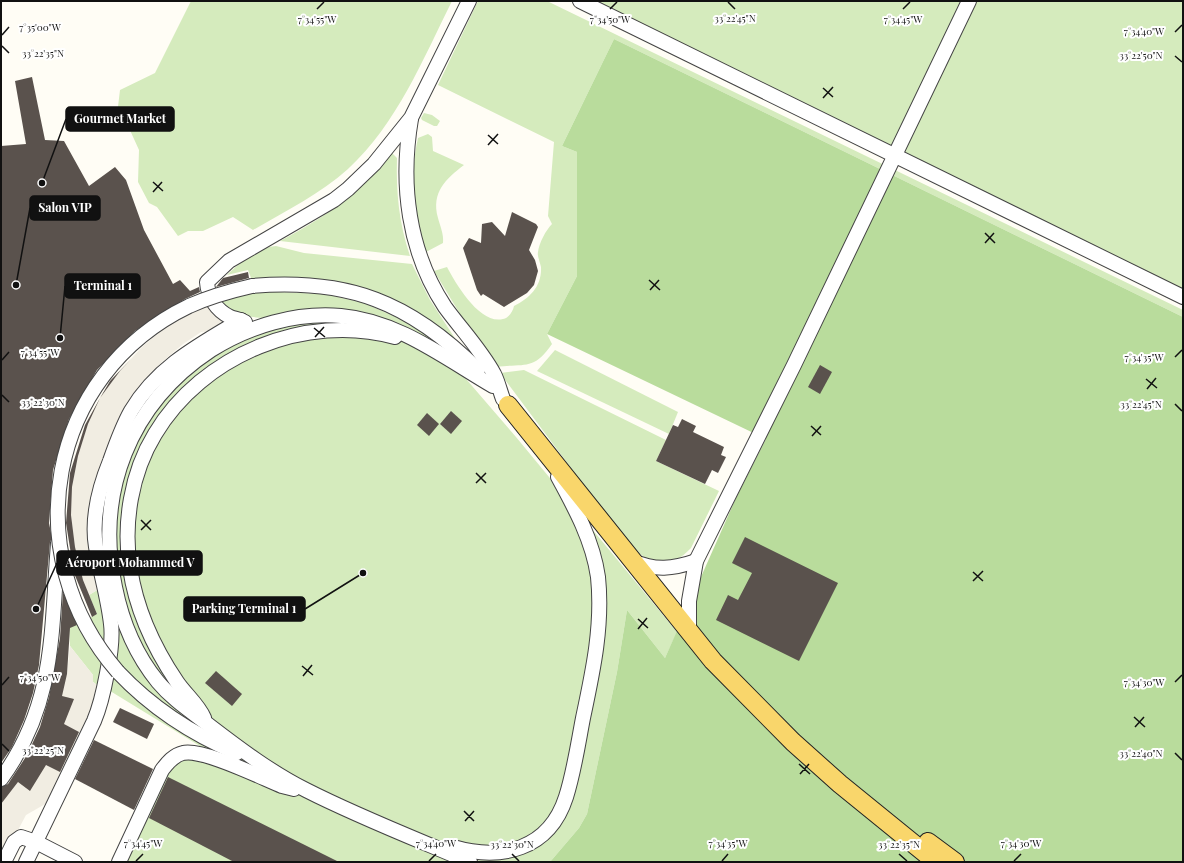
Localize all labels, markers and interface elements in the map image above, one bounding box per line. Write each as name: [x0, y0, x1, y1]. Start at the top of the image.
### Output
text: 33°22'45"N: [714, 11, 756, 25]
text: 7°34'55"W: [298, 12, 337, 26]
text: 7°34'50"W: [590, 12, 631, 26]
text: 7°34'45"W: [884, 12, 923, 26]
text: 7°35'00"W: [19, 20, 62, 34]
text: 7°34'40"W: [1124, 24, 1165, 38]
text: 33°22'35"N: [22, 46, 64, 60]
text: 33°22'50"N: [1119, 48, 1163, 62]
callout: Gourmet Market: [66, 107, 174, 131]
text: Gourmet Market: [74, 110, 167, 126]
callout: Salon VIP: [30, 196, 100, 220]
text: Salon VIP: [38, 199, 92, 215]
callout: Terminal 1: [65, 274, 140, 298]
text: Terminal 1: [74, 277, 133, 293]
text: 7°34'55"W: [21, 345, 60, 359]
text: 7°34'35"W: [1125, 350, 1164, 364]
text: 33°22'30"N: [21, 395, 65, 409]
text: 33°22'45"N: [1120, 397, 1162, 411]
callout: Aéroport Mohammed V: [57, 551, 202, 575]
text: Aéroport Mohammed V: [64, 554, 196, 570]
callout: Parking Terminal 1: [184, 597, 305, 621]
text: Parking Terminal 1: [192, 600, 297, 616]
text: 7°34'50"W: [20, 670, 61, 684]
text: 7°34'30"W: [1124, 675, 1165, 689]
text: 33°22'25"N: [22, 743, 64, 757]
text: 33°22'40"N: [1119, 746, 1163, 760]
text: 7°34'45"W: [124, 836, 163, 850]
text: 7°34'40"W: [416, 836, 457, 850]
text: 7°34'35"W: [709, 836, 748, 850]
text: 7°34'30"W: [1001, 836, 1042, 850]
text: 33°22'30"N: [490, 837, 534, 851]
text: 33°22'35"N: [878, 837, 920, 851]

